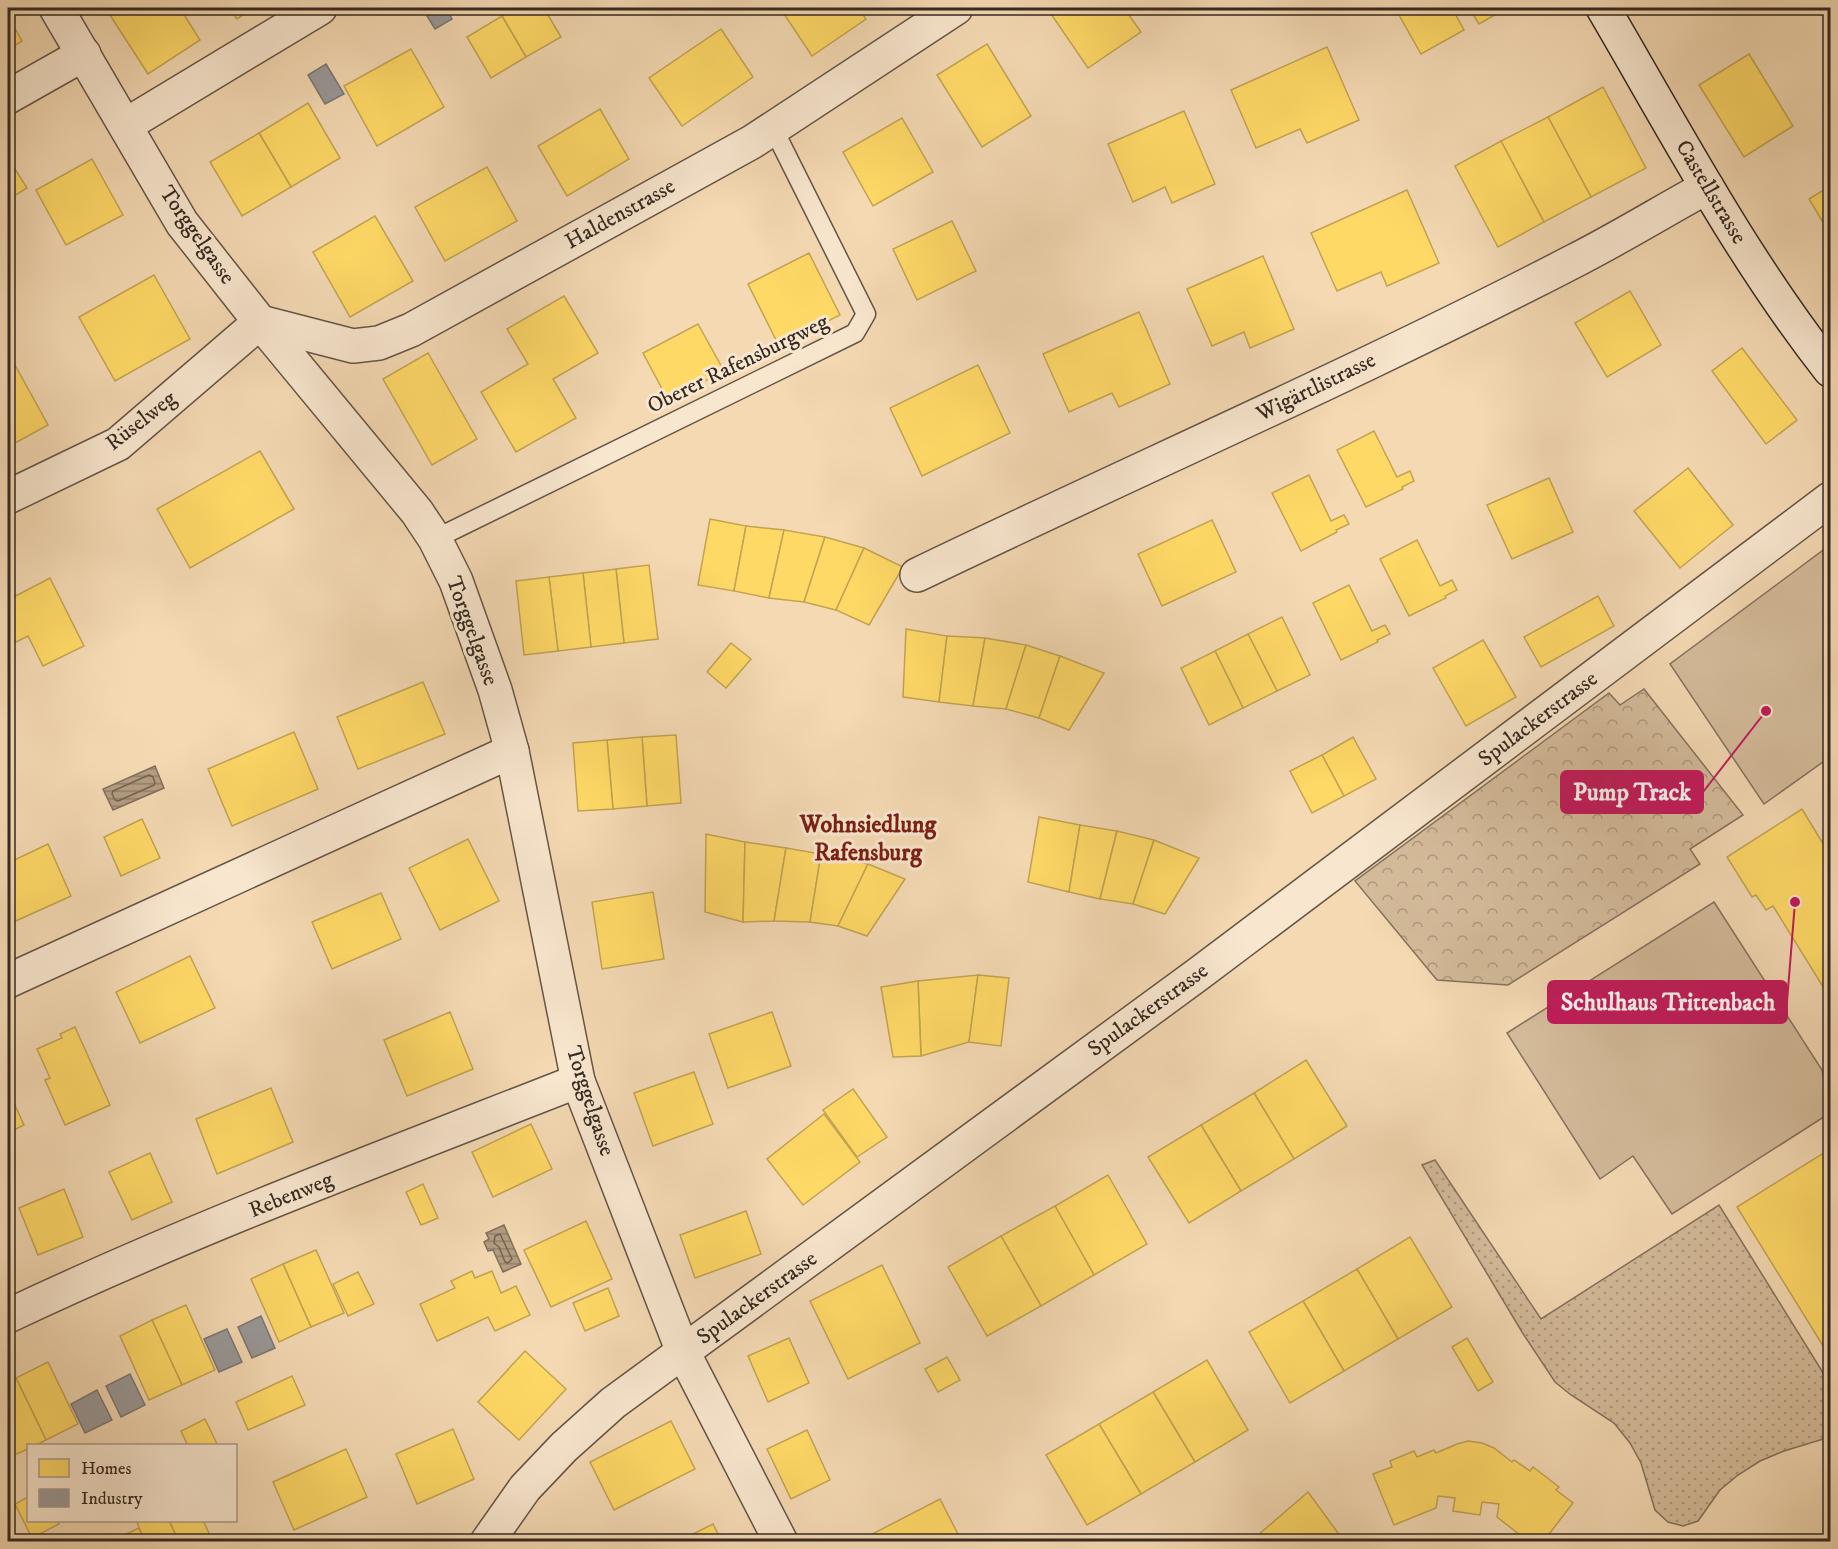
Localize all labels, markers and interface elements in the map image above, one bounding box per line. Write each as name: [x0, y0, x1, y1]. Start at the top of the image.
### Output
street label: Castellstrasse: [1669, 135, 1753, 249]
street label: Haldenstrasse: [560, 173, 680, 255]
street label: Torggelgasse: [153, 181, 241, 289]
street label: Oberer Rafensburgweg: [643, 308, 833, 420]
street label: Wigärtlistrasse: [1251, 347, 1380, 428]
street label: Rüselweg: [100, 385, 182, 457]
street label: Torggelgasse: [440, 573, 504, 689]
street label: Spulackerstrasse: [1473, 665, 1603, 773]
callout: Pump Track: [1561, 771, 1703, 813]
text: Pump Track: [1573, 778, 1692, 808]
district label: Wohnsiedlung Rafensburg: [799, 810, 938, 868]
street label: Spulackerstrasse: [1082, 957, 1214, 1063]
callout: Schulhaus Trittenbach: [1548, 981, 1787, 1023]
text: Schulhaus Trittenbach: [1561, 988, 1776, 1018]
street label: Torggelgasse: [560, 1043, 620, 1159]
street label: Rebenweg: [245, 1166, 337, 1224]
street label: Spulackerstrasse: [691, 1245, 823, 1351]
legend: [27, 1444, 237, 1522]
text: Homes: [81, 1458, 132, 1480]
text: Industry: [81, 1488, 143, 1510]

